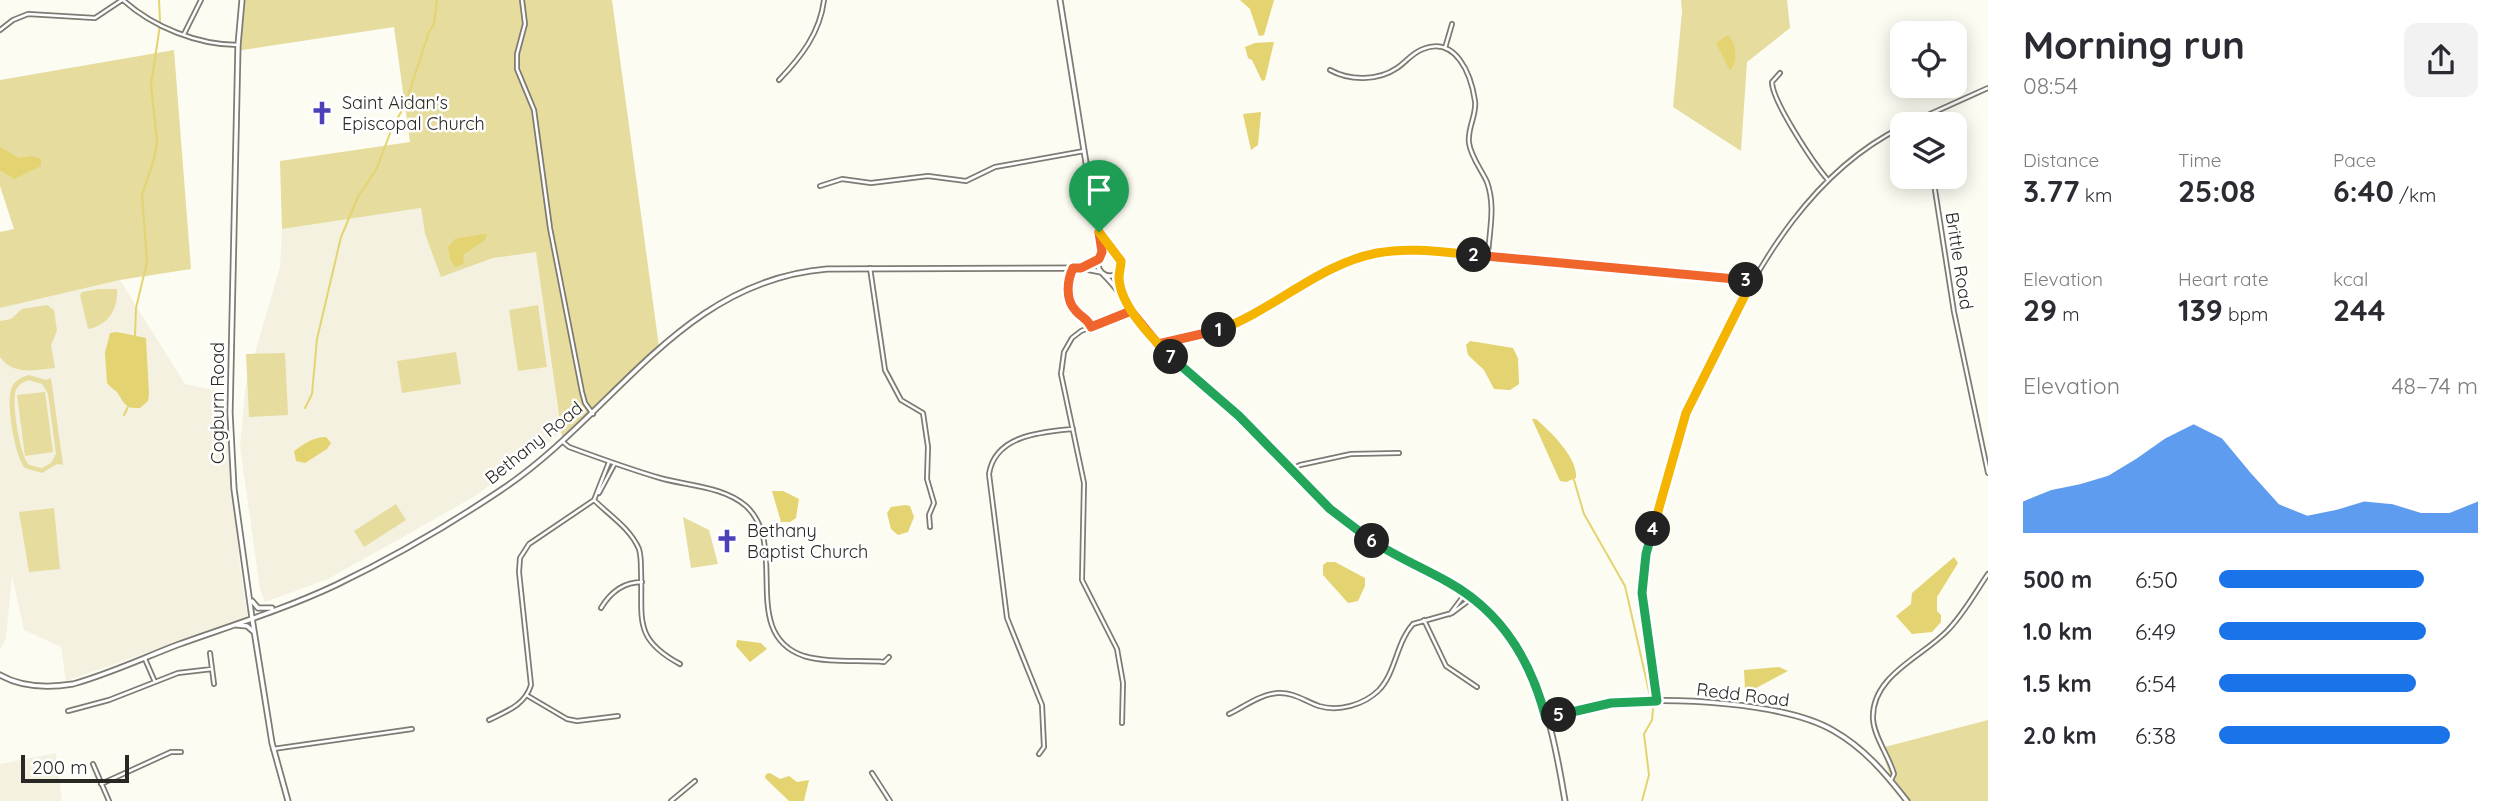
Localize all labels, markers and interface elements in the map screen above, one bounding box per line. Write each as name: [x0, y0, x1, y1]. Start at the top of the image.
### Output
map controls: [1890, 21, 1967, 189]
button: locate: [1890, 21, 1967, 98]
text: Morning run: [2023, 21, 2245, 69]
button: share: [2404, 23, 2478, 97]
text: 08:54: [2023, 71, 2078, 100]
place label: Saint Aidan's Episcopal Church: [342, 91, 485, 135]
church icon: Saint Aidan's Episcopal Church: [308, 99, 336, 127]
button: layers: [1890, 112, 1967, 189]
text: Distance: [2023, 148, 2099, 172]
text: Time: [2178, 148, 2222, 172]
text: Pace: [2333, 148, 2376, 172]
pin: [1069, 160, 1129, 232]
icon: arrive: [1080, 171, 1118, 209]
text: 3.77: [2023, 172, 2080, 210]
text: 25:08: [2178, 172, 2255, 210]
text: 6:40: [2333, 172, 2394, 210]
text: km: [2080, 183, 2112, 207]
text: /km: [2394, 183, 2436, 207]
street label: Brittle Road: [1940, 211, 1979, 311]
pin: 2: [1456, 238, 1492, 272]
text: 2: [1468, 242, 1479, 266]
pin: 3: [1728, 262, 1764, 298]
text: 3: [1740, 267, 1751, 291]
text: Elevation: [2023, 267, 2103, 291]
text: Heart rate: [2178, 267, 2269, 291]
text: kcal: [2333, 267, 2368, 291]
text: 29: [2023, 291, 2057, 329]
text: 139: [2178, 291, 2223, 329]
text: 244: [2333, 291, 2385, 329]
text: m: [2057, 302, 2080, 326]
text: bpm: [2223, 302, 2268, 326]
pin: 1: [1202, 312, 1236, 348]
text: 1: [1215, 317, 1222, 341]
pin: 7: [1154, 340, 1188, 374]
street label: Cogburn Road: [206, 342, 229, 464]
text: 7: [1165, 344, 1176, 368]
text: Elevation: [2023, 371, 2120, 400]
text: 48–74 m: [2391, 371, 2478, 400]
street label: Bethany Road: [480, 396, 587, 489]
pin: 4: [1636, 512, 1670, 546]
text: 4: [1647, 516, 1658, 540]
place label: Bethany Baptist Church: [747, 519, 868, 563]
pin: 6: [1354, 524, 1390, 558]
church icon: Bethany Baptist Church: [713, 527, 741, 555]
text: 6: [1366, 528, 1377, 552]
text: 500 m: [2023, 565, 2092, 594]
text: 6:50: [2135, 565, 2178, 594]
text: 1.0 km: [2023, 617, 2093, 646]
text: 6:49: [2135, 617, 2176, 646]
text: 1.5 km: [2023, 669, 2092, 698]
text: 6:54: [2135, 669, 2176, 698]
street label: Redd Road: [1695, 677, 1791, 712]
pin: 5: [1542, 698, 1576, 732]
text: 5: [1553, 702, 1564, 726]
text: 2.0 km: [2023, 721, 2097, 750]
text: 6:38: [2135, 721, 2176, 750]
scale bar: [21, 752, 130, 784]
text: 200 m: [32, 755, 88, 779]

